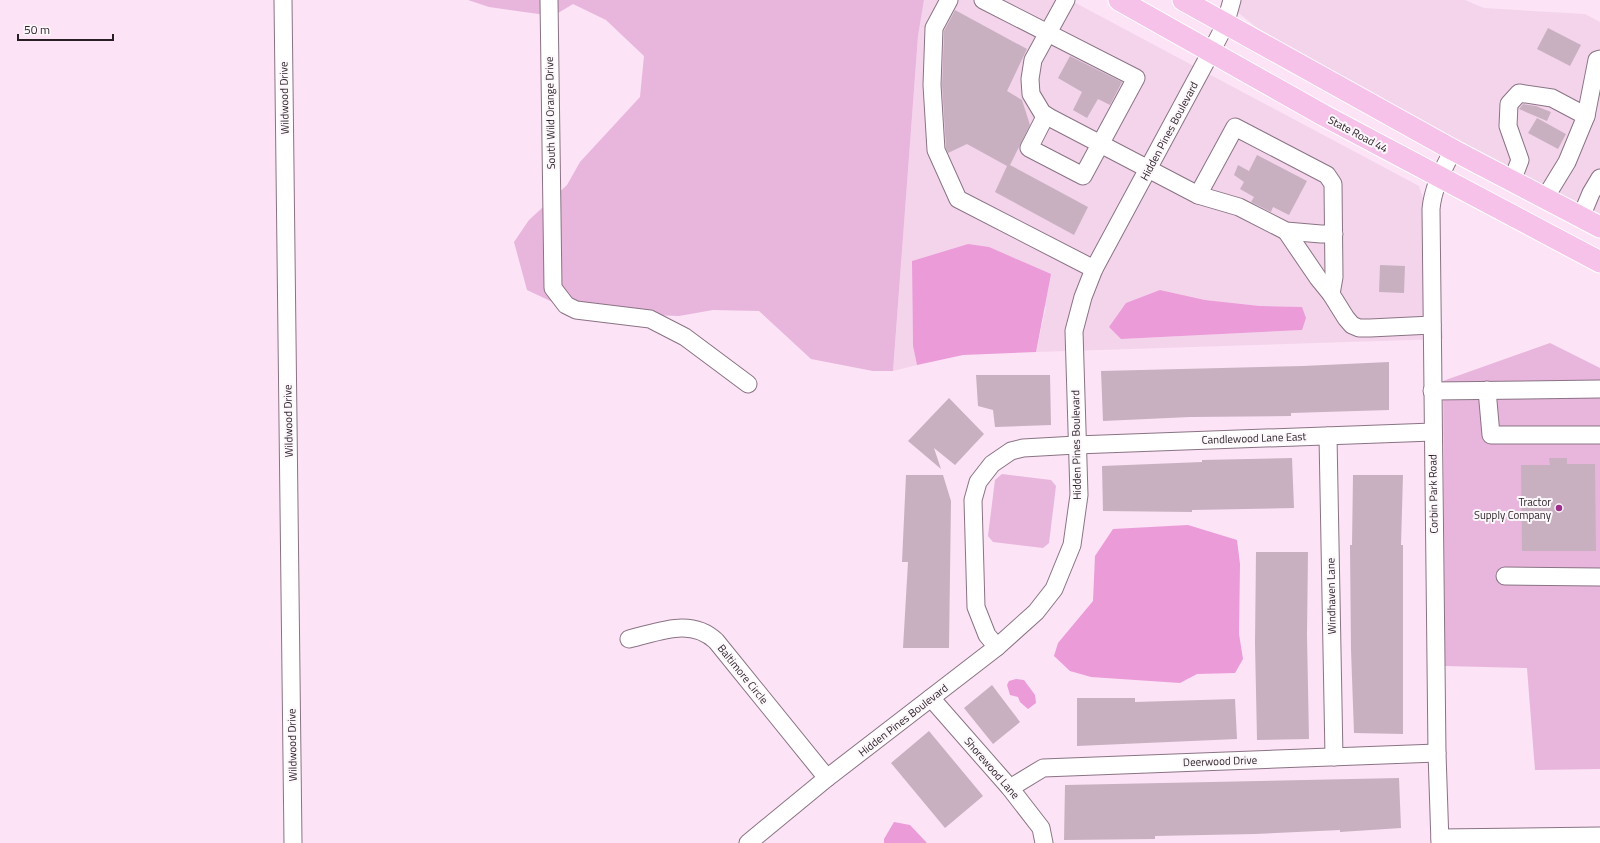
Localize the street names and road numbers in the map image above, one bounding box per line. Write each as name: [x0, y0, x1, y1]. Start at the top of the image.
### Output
street label: South Wild Orange Drive: [541, 56, 559, 170]
street label: Wildwood Drive: [275, 61, 293, 135]
street label: Hidden Pines Boulevard: [1136, 79, 1202, 183]
street label: State Road 44: [1325, 112, 1391, 156]
street label: Wildwood Drive: [279, 384, 297, 458]
street label: Hidden Pines Boulevard: [1067, 390, 1085, 500]
street label: Candlewood Lane East: [1201, 428, 1307, 448]
street label: Corbin Park Road: [1424, 454, 1442, 534]
street label: Windhaven Lane: [1322, 557, 1340, 634]
street label: Baltimore Circle: [714, 641, 772, 708]
street label: Hidden Pines Boulevard: [855, 680, 951, 760]
street label: Wildwood Drive: [283, 708, 301, 782]
street label: Shorewood Lane: [961, 734, 1024, 803]
street label: Deerwood Drive: [1183, 752, 1258, 770]

